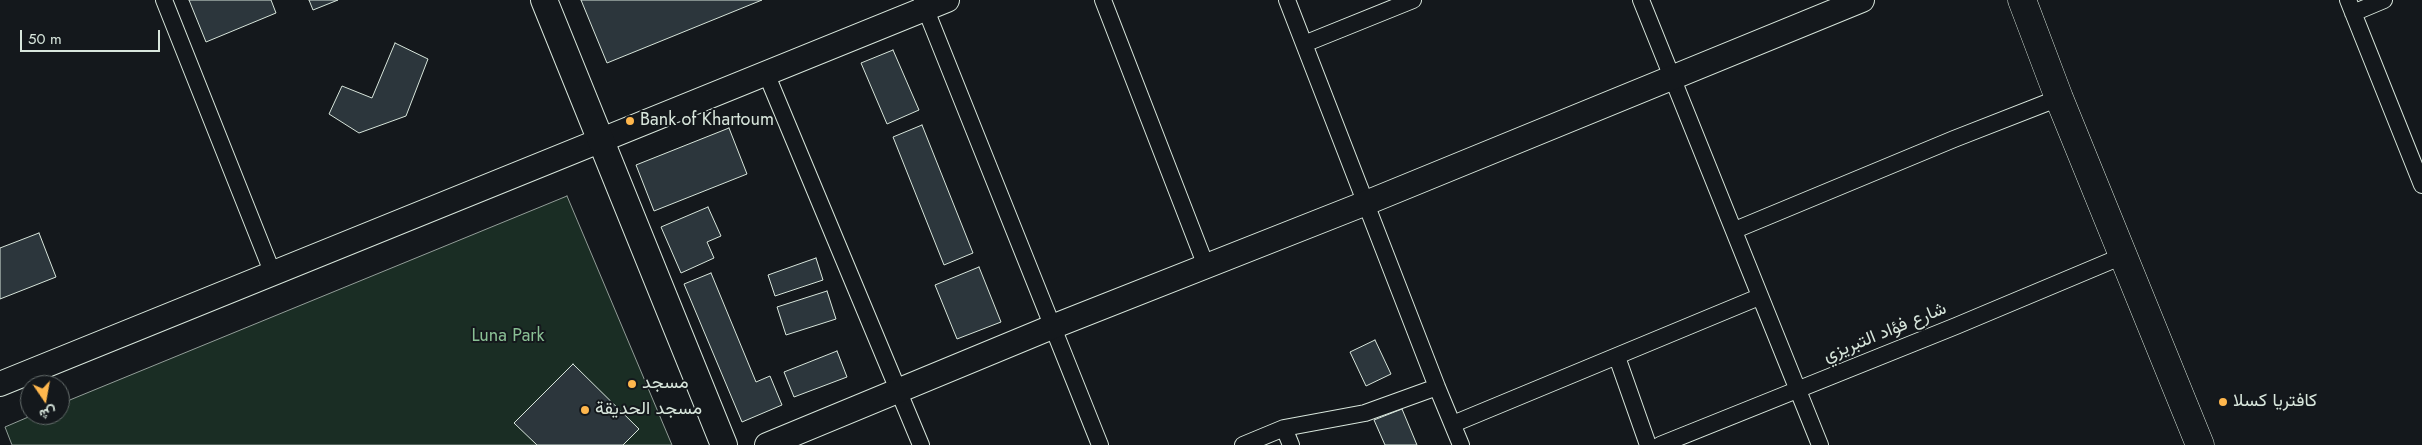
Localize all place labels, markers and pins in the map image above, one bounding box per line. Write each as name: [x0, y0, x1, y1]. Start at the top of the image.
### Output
place label: Bank of Khartoum: [640, 110, 774, 132]
marker: Bank of Khartoum: [624, 115, 636, 127]
place label: مسجد: [642, 373, 689, 395]
marker: مسجد: [626, 378, 638, 390]
place label: كافتريا كسلا: [2233, 391, 2317, 413]
marker: كافتريا كسلا: [2217, 396, 2229, 408]
place label: مسجد الحديقة: [595, 399, 702, 421]
marker: مسجد الحديقة: [579, 404, 591, 416]

